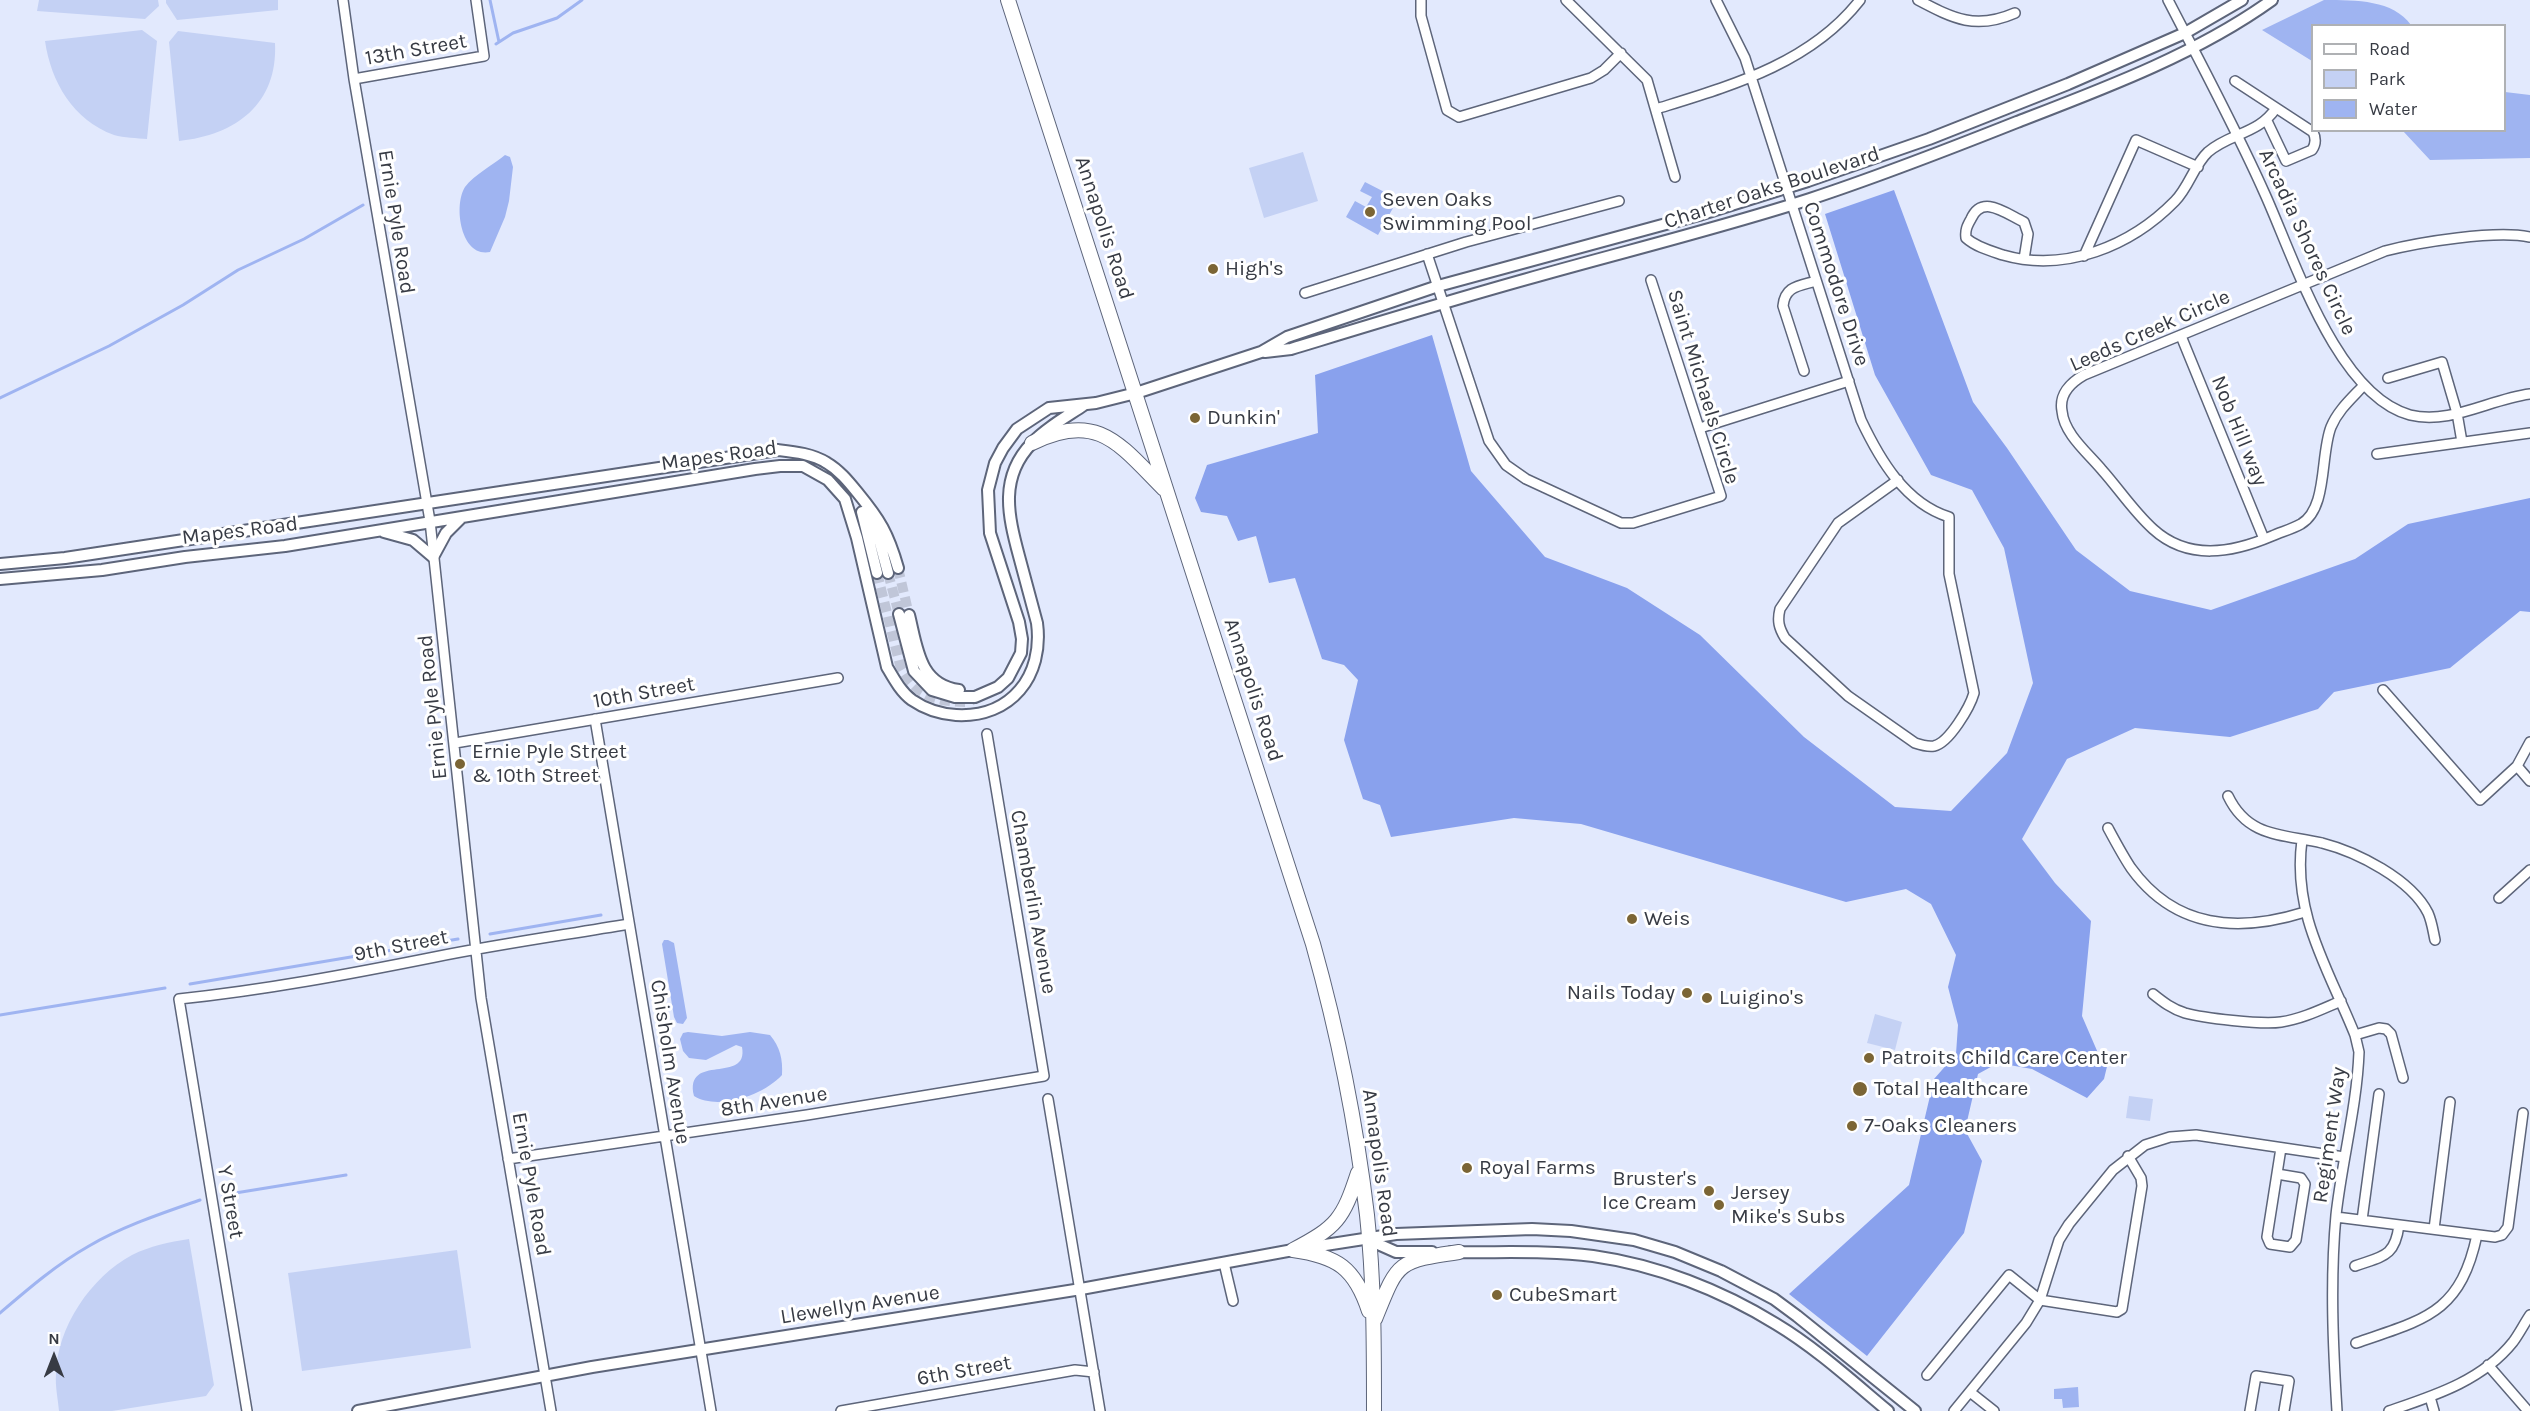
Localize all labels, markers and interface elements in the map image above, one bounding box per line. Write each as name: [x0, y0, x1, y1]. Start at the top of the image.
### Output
legend: [2311, 24, 2506, 132]
street label: 13th Street: [363, 29, 469, 71]
text: Road: [2369, 38, 2410, 60]
text: Park: [2369, 68, 2406, 90]
text: Water: [2369, 98, 2417, 120]
street label: Charter Oaks Boulevard: [1661, 141, 1883, 235]
street label: Arcadia Shores Circle: [2253, 145, 2361, 339]
street label: Ernie Pyle Road: [372, 148, 420, 296]
street label: Annapolis Road: [1069, 153, 1139, 303]
place label: Seven Oaks Swimming Pool: [1382, 187, 1532, 237]
street label: Commodore Drive: [1798, 199, 1874, 369]
marker: Seven Oaks Swimming Pool: [1363, 205, 1377, 219]
place label: High's: [1225, 256, 1284, 282]
marker: High's: [1206, 262, 1220, 276]
street label: Leeds Creek Circle: [2066, 284, 2234, 378]
street label: Saint Michaels Circle: [1661, 287, 1745, 487]
street label: Nob Hill way: [2205, 372, 2273, 490]
place label: Dunkin': [1207, 405, 1280, 431]
marker: Dunkin': [1188, 411, 1202, 425]
street label: Mapes Road: [659, 435, 779, 477]
street label: Mapes Road: [181, 511, 299, 551]
street label: Annapolis Road: [1218, 615, 1288, 765]
street label: Ernie Pyle Road: [413, 633, 453, 781]
street label: 10th Street: [591, 672, 697, 714]
place label: Ernie Pyle Street & 10th Street: [472, 739, 627, 789]
marker: Ernie Pyle Street & 10th Street: [453, 757, 467, 771]
street label: Chamberlin Avenue: [1004, 808, 1062, 996]
place label: Weis: [1644, 906, 1690, 932]
marker: Weis: [1625, 912, 1639, 926]
street label: 9th Street: [352, 925, 450, 967]
street label: Chisholm Avenue: [645, 978, 695, 1146]
place label: Nails Today: [1567, 980, 1675, 1006]
place label: Luigino's: [1719, 985, 1804, 1011]
marker: Nails Today: [1680, 986, 1694, 1000]
marker: Luigino's: [1700, 991, 1714, 1005]
place label: Patroits Child Care Center: [1881, 1045, 2127, 1071]
marker: Patroits Child Care Center: [1862, 1051, 1876, 1065]
street label: Regiment Way: [2308, 1065, 2352, 1205]
place label: Total Healthcare: [1874, 1076, 2028, 1102]
marker: Total Healthcare: [1851, 1080, 1869, 1098]
street label: 8th Avenue: [719, 1081, 829, 1123]
street label: Annapolis Road: [1356, 1087, 1402, 1239]
street label: Ernie Pyle Road: [506, 1110, 556, 1258]
place label: 7-Oaks Cleaners: [1864, 1113, 2017, 1139]
marker: 7-Oaks Cleaners: [1845, 1119, 1859, 1133]
place label: Royal Farms: [1479, 1155, 1596, 1181]
marker: Royal Farms: [1460, 1161, 1474, 1175]
street label: Y Street: [211, 1163, 249, 1241]
place label: Bruster's Ice Cream: [1602, 1166, 1697, 1216]
place label: Jersey Mike's Subs: [1731, 1180, 1845, 1230]
marker: Bruster's Ice Cream: [1702, 1184, 1716, 1198]
marker: Jersey Mike's Subs: [1712, 1198, 1726, 1212]
street label: Llewellyn Avenue: [779, 1280, 941, 1330]
place label: CubeSmart: [1509, 1282, 1617, 1308]
marker: CubeSmart: [1490, 1288, 1504, 1302]
north arrow: [24, 1327, 84, 1387]
text: N: [48, 1329, 60, 1348]
street label: 6th Street: [915, 1350, 1013, 1392]

